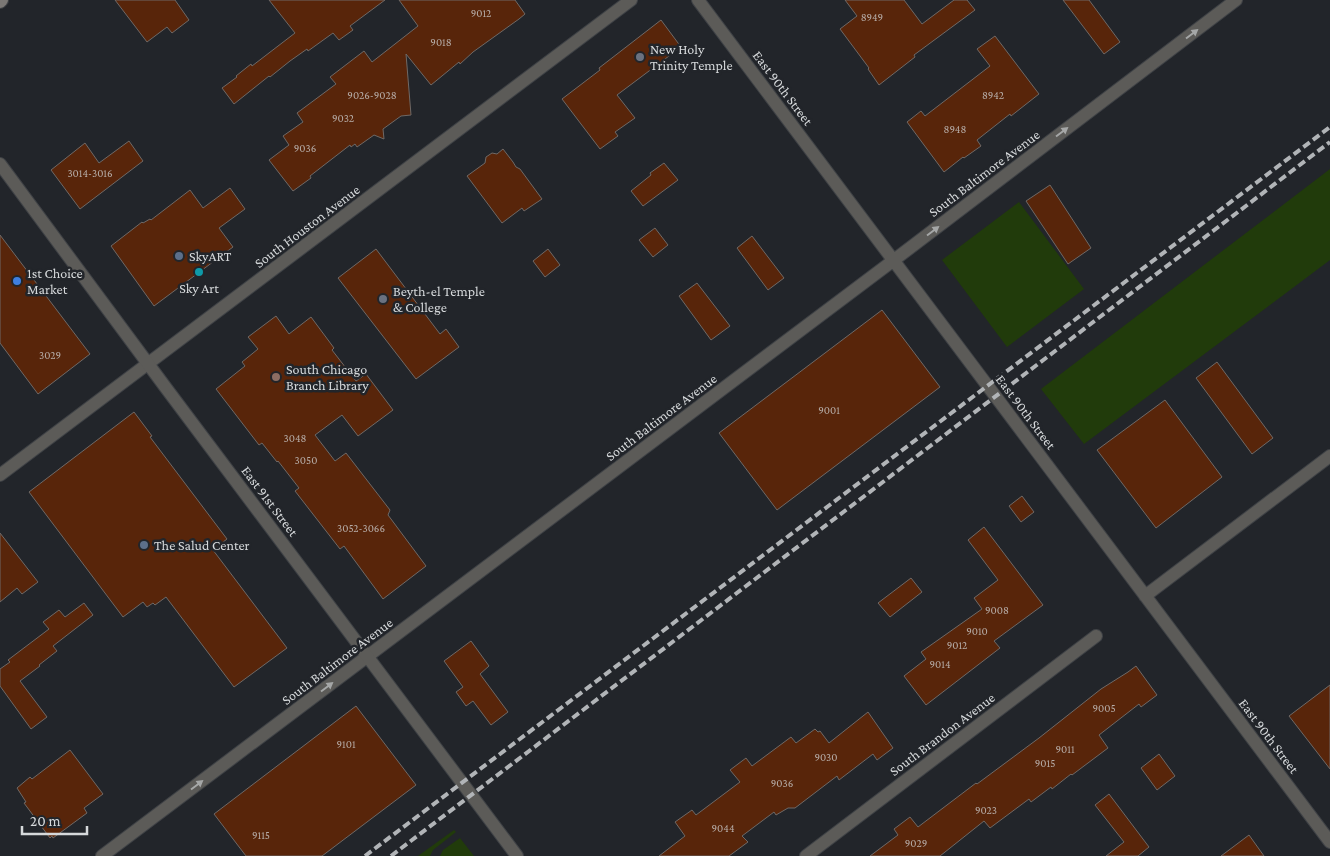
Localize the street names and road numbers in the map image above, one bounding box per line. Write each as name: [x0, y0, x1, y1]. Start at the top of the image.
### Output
street label: East 90th Street: [750, 47, 817, 129]
street label: South Baltimore Avenue: [925, 126, 1043, 220]
street label: South Houston Avenue: [251, 181, 363, 271]
street label: South Baltimore Avenue: [602, 370, 720, 464]
street label: East 90th Street: [993, 371, 1060, 453]
street label: East 91st Street: [238, 463, 302, 540]
street label: South Baltimore Avenue: [278, 614, 396, 708]
street label: South Brandon Avenue: [886, 689, 998, 779]
street label: East 90th Street: [1236, 695, 1303, 777]

